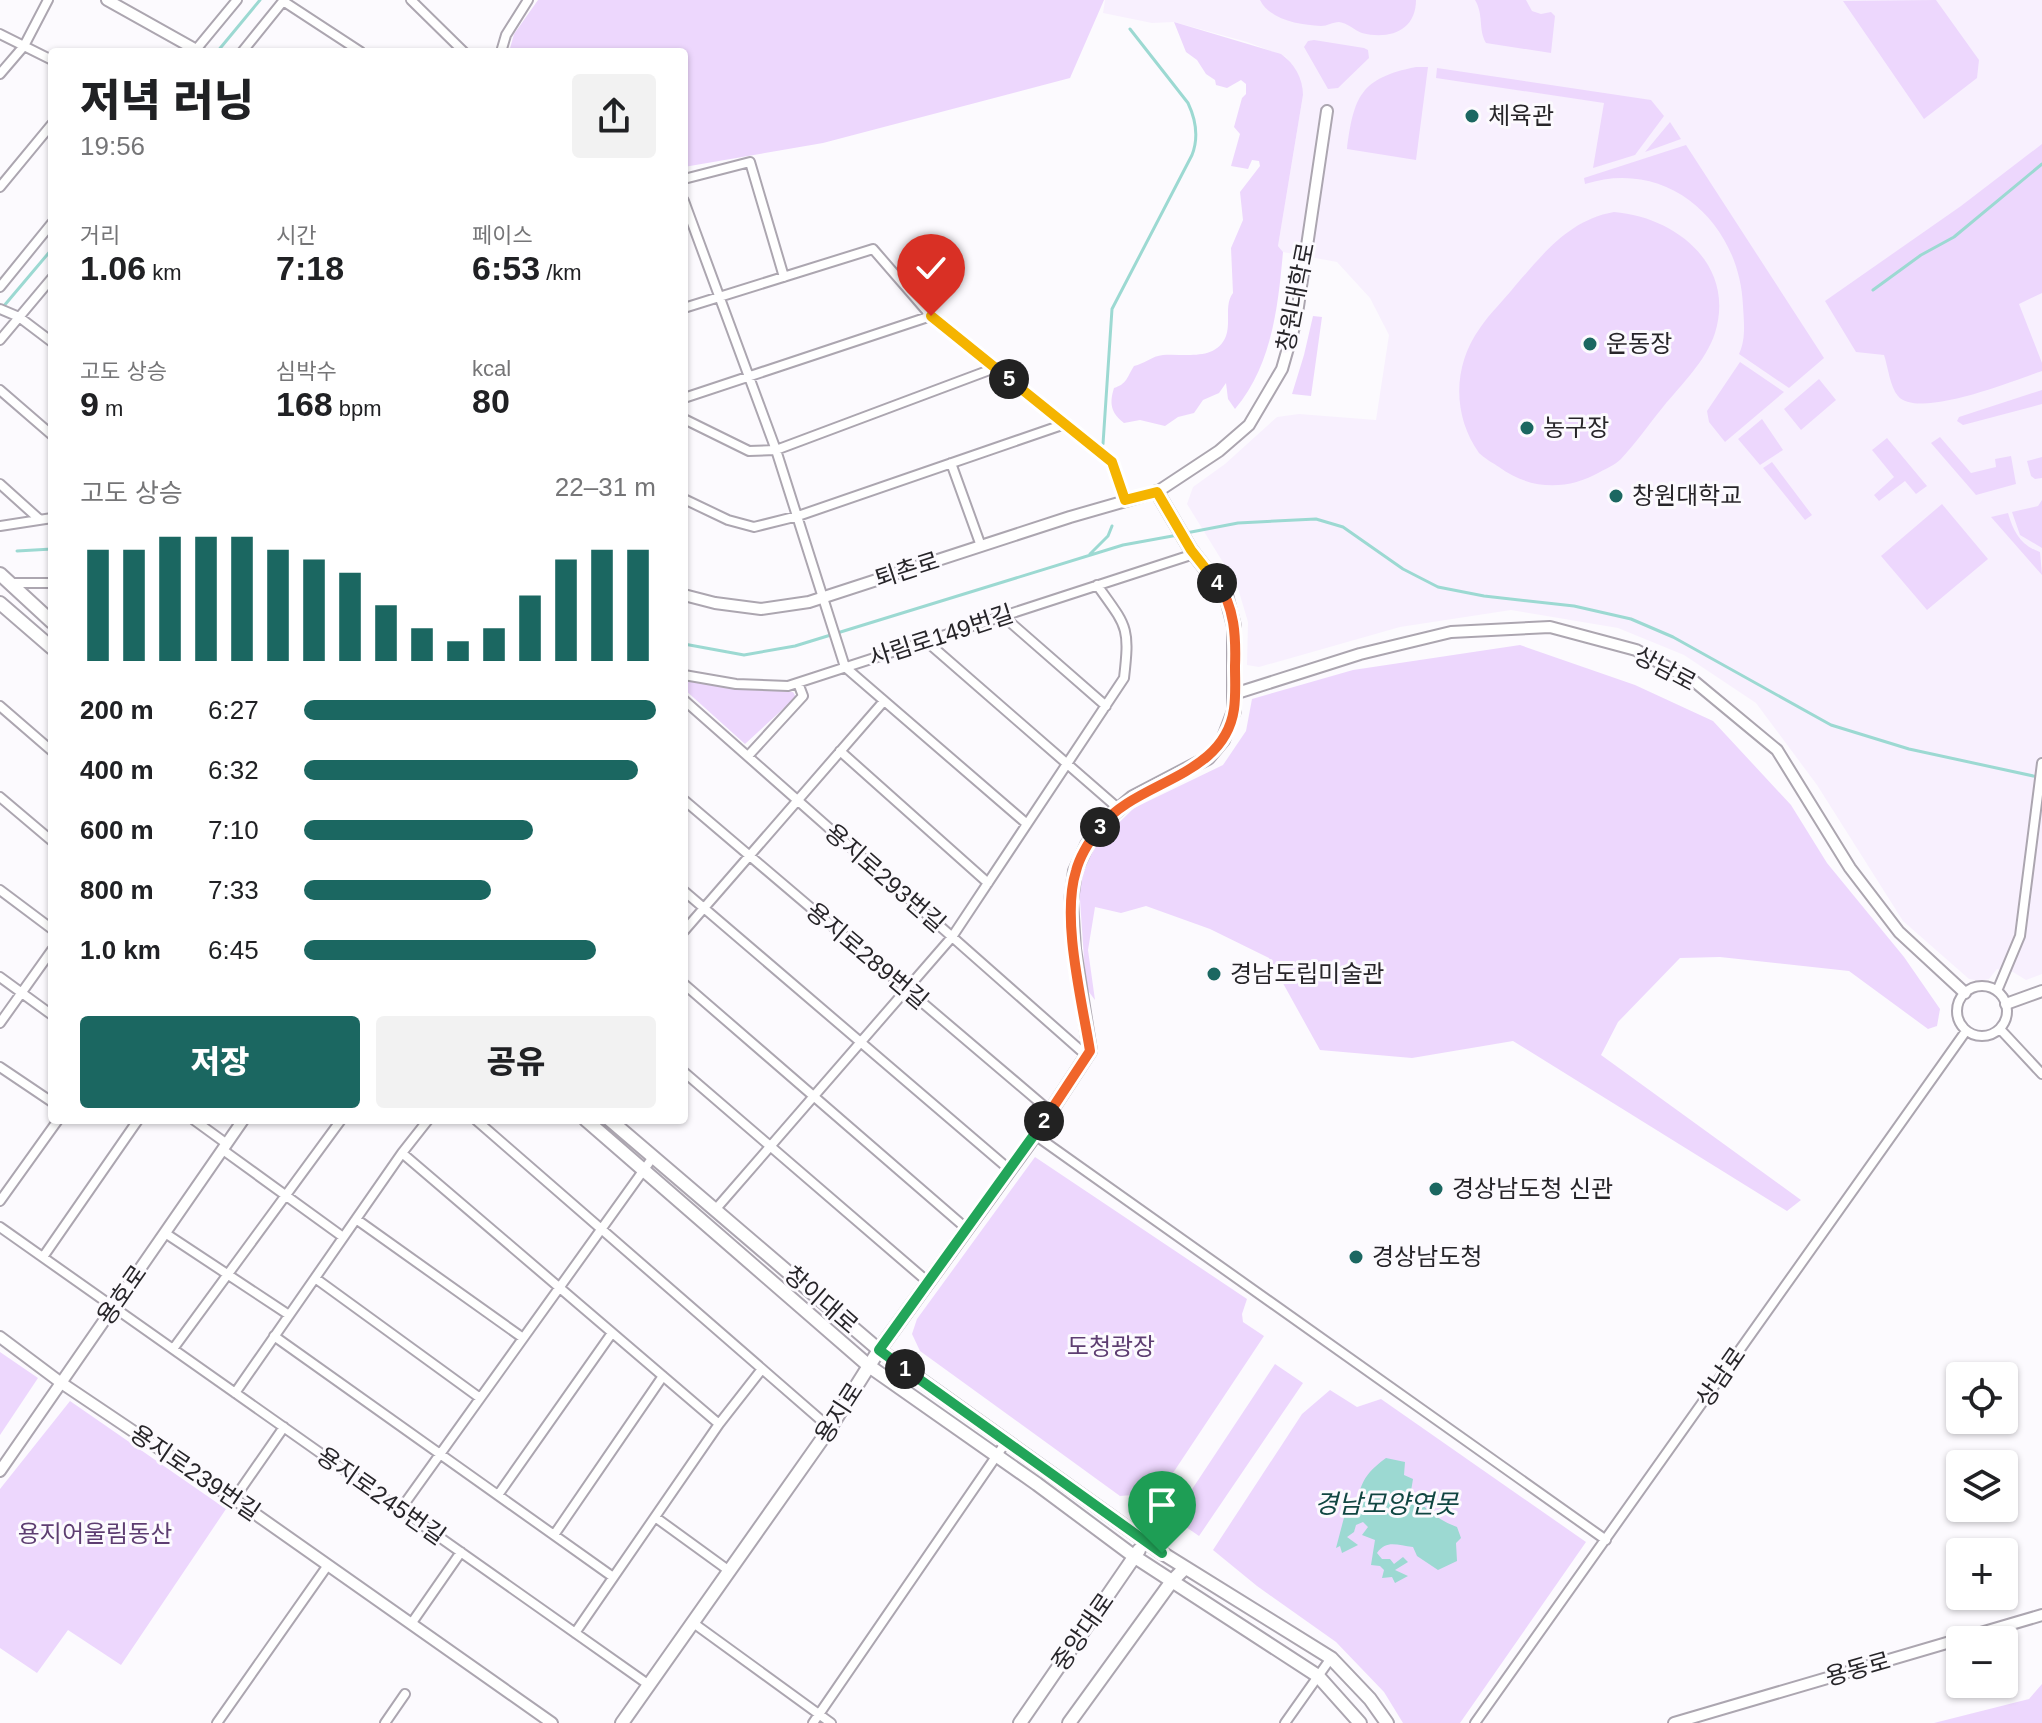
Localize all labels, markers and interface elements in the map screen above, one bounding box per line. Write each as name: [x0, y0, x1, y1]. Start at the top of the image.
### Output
button: share: [572, 74, 656, 158]
text: 저녁 러닝: [80, 76, 254, 125]
place label: 체육관: [1488, 102, 1554, 129]
marker: 체육관: [1463, 107, 1481, 125]
text: 19:56: [80, 131, 145, 161]
text: 거리: [80, 223, 120, 248]
text: 시간: [276, 223, 316, 248]
text: 페이스: [472, 223, 533, 248]
pin: [897, 234, 965, 316]
street label: 창원대학로: [1272, 240, 1319, 354]
icon: check: [909, 246, 953, 290]
text: 1.06: [80, 249, 146, 287]
text: 7:18: [276, 249, 344, 287]
text: 6:53: [472, 249, 540, 287]
text: km: [146, 260, 182, 285]
text: /km: [540, 260, 582, 285]
place label: 운동장: [1606, 330, 1672, 357]
marker: 운동장: [1581, 335, 1599, 353]
text: kcal: [472, 356, 511, 381]
text: 고도 상승: [80, 359, 167, 384]
text: 심박수: [276, 359, 337, 384]
pin: 5: [989, 359, 1029, 399]
text: 5: [1003, 366, 1015, 391]
text: 80: [472, 382, 510, 420]
text: 9: [80, 385, 99, 423]
text: 168: [276, 385, 333, 423]
text: m: [99, 396, 123, 421]
text: bpm: [333, 396, 382, 421]
place label: 농구장: [1543, 414, 1609, 441]
marker: 농구장: [1518, 419, 1536, 437]
text: 22–31 m: [555, 472, 656, 502]
text: 고도 상승: [80, 478, 183, 508]
place label: 창원대학교: [1632, 482, 1742, 509]
marker: 창원대학교: [1607, 487, 1625, 505]
street label: 퇴촌로: [871, 546, 943, 593]
pin: 4: [1197, 563, 1237, 603]
text: 4: [1211, 570, 1223, 595]
street label: 사림로149번길: [865, 599, 1017, 672]
street label: 상남로: [1630, 641, 1701, 696]
text: 200 m: [80, 695, 154, 725]
text: 6:27: [208, 695, 259, 725]
text: 400 m: [80, 755, 154, 785]
text: 6:32: [208, 755, 259, 785]
pin: 3: [1080, 807, 1120, 847]
text: 3: [1094, 814, 1106, 839]
text: 600 m: [80, 815, 154, 845]
text: 7:10: [208, 815, 259, 845]
street label: 용지로293번길: [820, 818, 951, 937]
text: 800 m: [80, 875, 154, 905]
text: 7:33: [208, 875, 259, 905]
street label: 용지로289번길: [801, 897, 934, 1014]
text: 1.0 km: [80, 935, 161, 965]
text: 6:45: [208, 935, 259, 965]
place label: 경남도립미술관: [1230, 960, 1385, 987]
marker: 경남도립미술관: [1205, 965, 1223, 983]
button: 저장: [80, 1016, 360, 1108]
button: 공유: [376, 1016, 656, 1108]
pin: 2: [1024, 1101, 1064, 1141]
text: 2: [1038, 1108, 1050, 1133]
place label: 경상남도청 신관: [1452, 1175, 1613, 1202]
marker: 경상남도청 신관: [1427, 1180, 1445, 1198]
place label: 경상남도청: [1372, 1243, 1482, 1270]
marker: 경상남도청: [1347, 1248, 1365, 1266]
street label: 용호로: [92, 1260, 152, 1330]
street label: 창이대로: [779, 1260, 864, 1339]
park label: 도청광장: [1067, 1333, 1155, 1360]
street label: 상남로: [1691, 1342, 1751, 1412]
pin: 1: [885, 1349, 925, 1389]
text: 1: [899, 1356, 911, 1381]
map controls: [1946, 1362, 2018, 1698]
button: locate: [1946, 1362, 2018, 1434]
street label: 용지로: [809, 1378, 868, 1448]
street label: 용지로239번길: [125, 1419, 265, 1526]
street label: 용지로245번길: [312, 1441, 451, 1550]
button: layers: [1946, 1450, 2018, 1522]
pin: [1128, 1471, 1196, 1553]
icon: arrive: [1140, 1483, 1184, 1527]
water label: 경남모양연못: [1314, 1489, 1460, 1519]
park label: 용지어울림동산: [18, 1520, 172, 1547]
button: +: [1946, 1538, 2018, 1610]
street label: 중앙대로: [1046, 1588, 1119, 1676]
button: −: [1946, 1626, 2018, 1698]
street label: 용동로: [1822, 1646, 1893, 1691]

